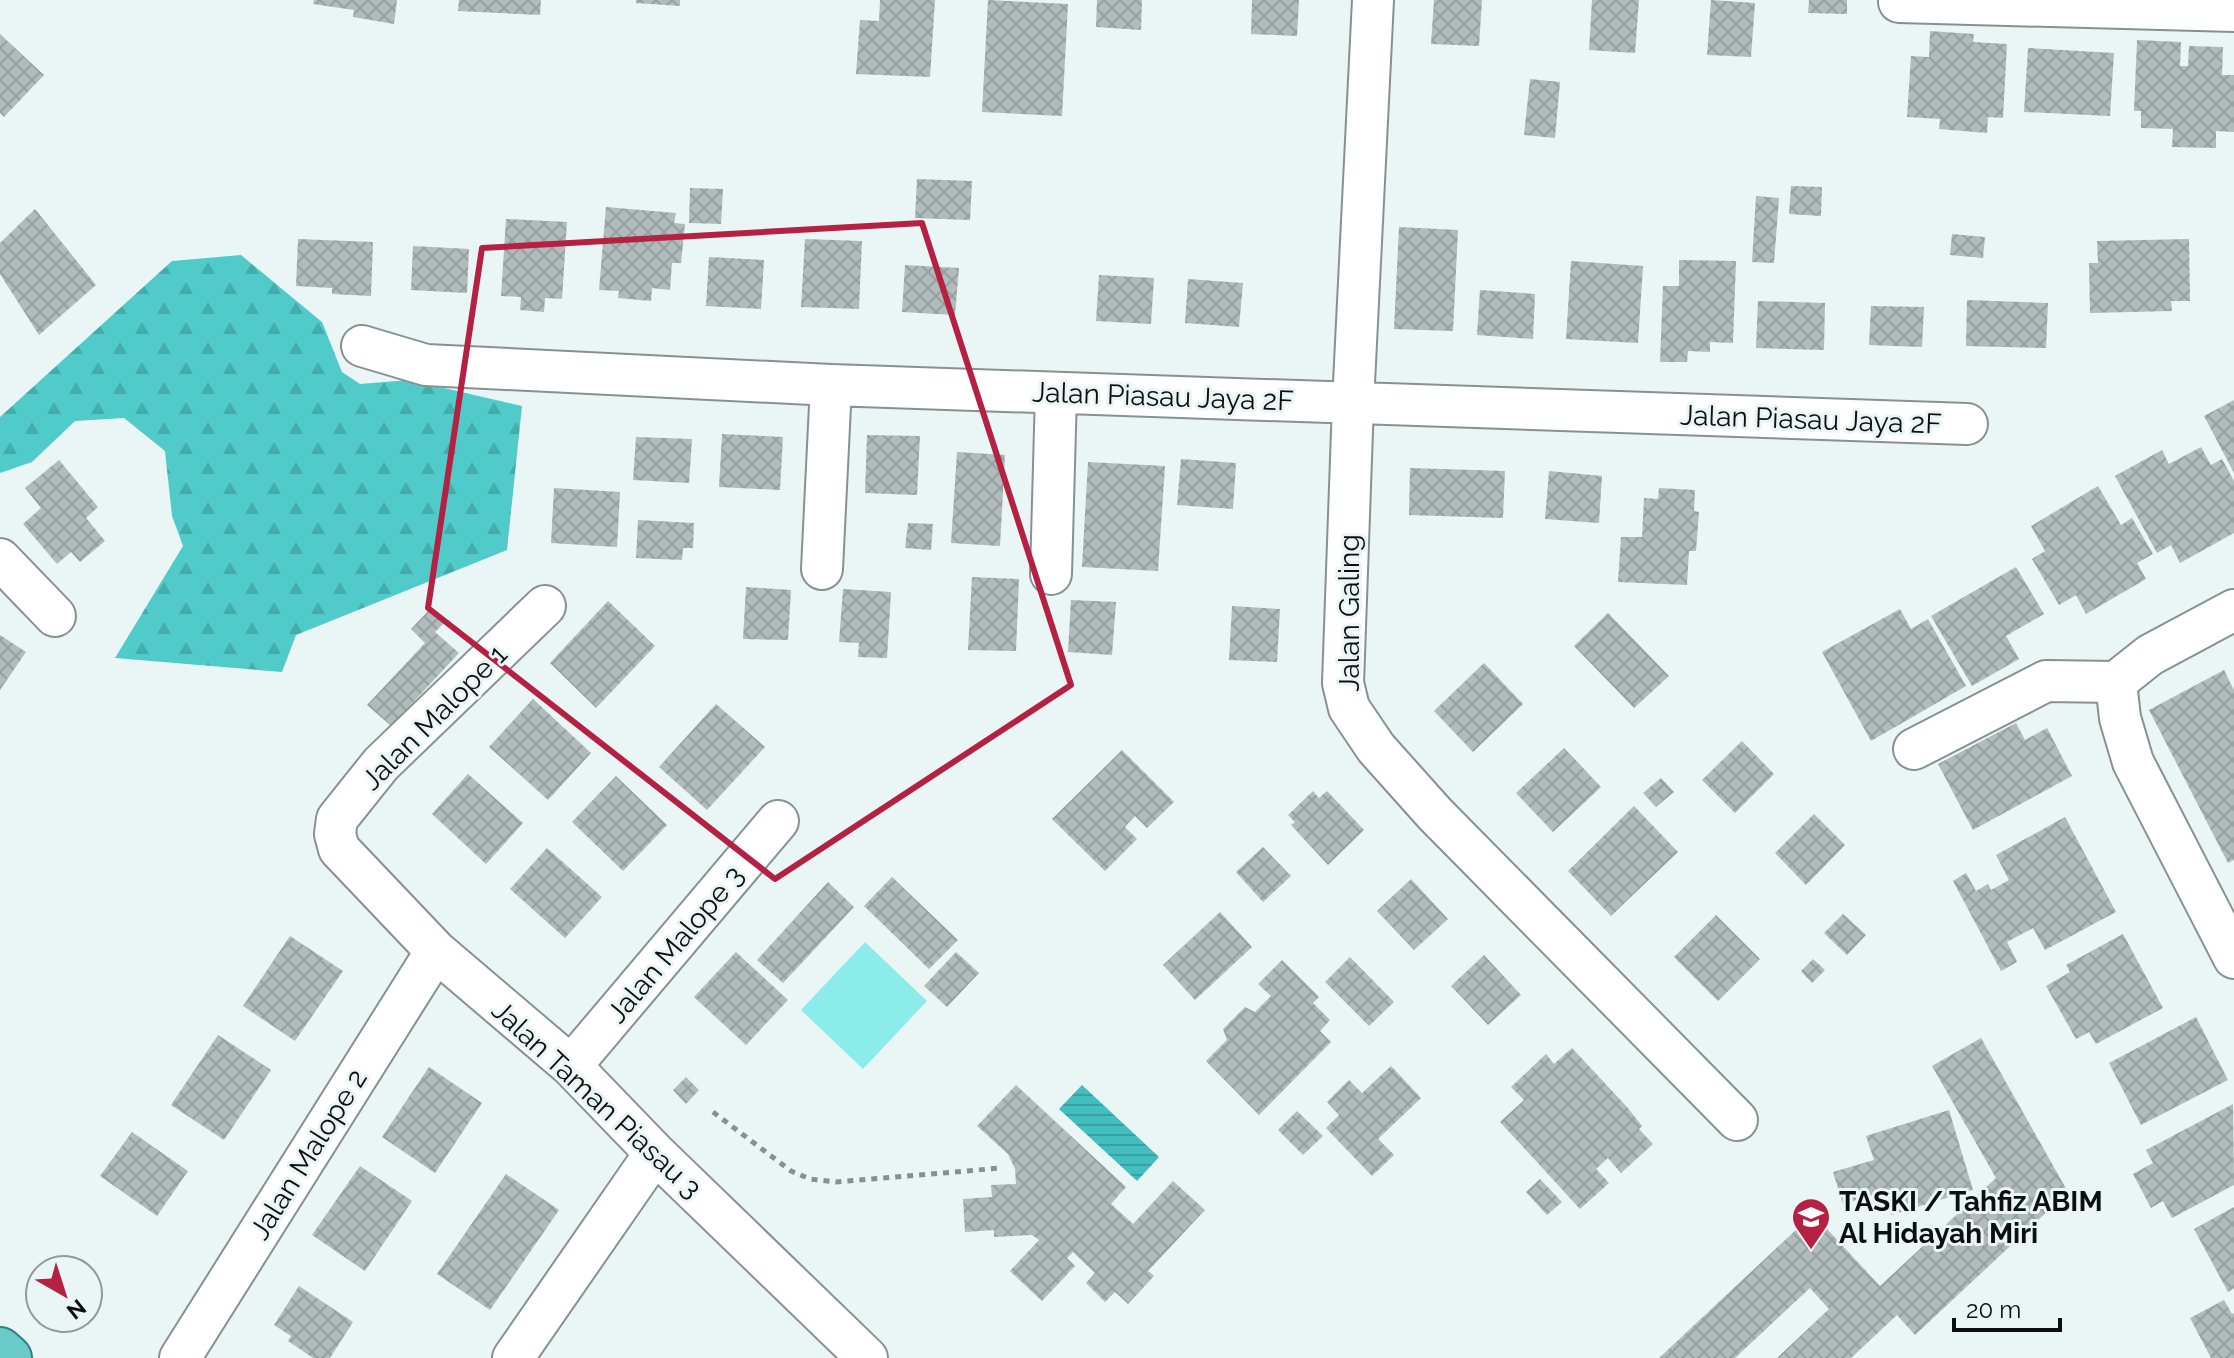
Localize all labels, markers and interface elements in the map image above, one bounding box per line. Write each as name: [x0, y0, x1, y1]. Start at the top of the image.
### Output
street label: Jalan Piasau Jaya 2F: [1032, 375, 1294, 418]
street label: Jalan Piasau Jaya 2F: [1680, 398, 1942, 441]
street label: Jalan Galing: [1333, 534, 1366, 692]
street label: Jalan Malope 1: [355, 638, 514, 797]
street label: Jalan Malope 3: [600, 859, 751, 1029]
street label: Jalan Taman Piasau 3: [485, 994, 708, 1205]
street label: Jalan Malope 2: [243, 1063, 374, 1245]
place label: TASKI / Tahfiz ABIM Al Hidayah Miri: [1839, 1185, 2103, 1250]
school or university icon: TASKI / Tahfiz ABIM Al Hidayah Miri: [1790, 1196, 1832, 1251]
north arrow: [24, 1254, 104, 1334]
scale bar: [1954, 1282, 2060, 1332]
text: N: [62, 1294, 91, 1325]
text: 20 m: [1966, 1295, 2021, 1324]

